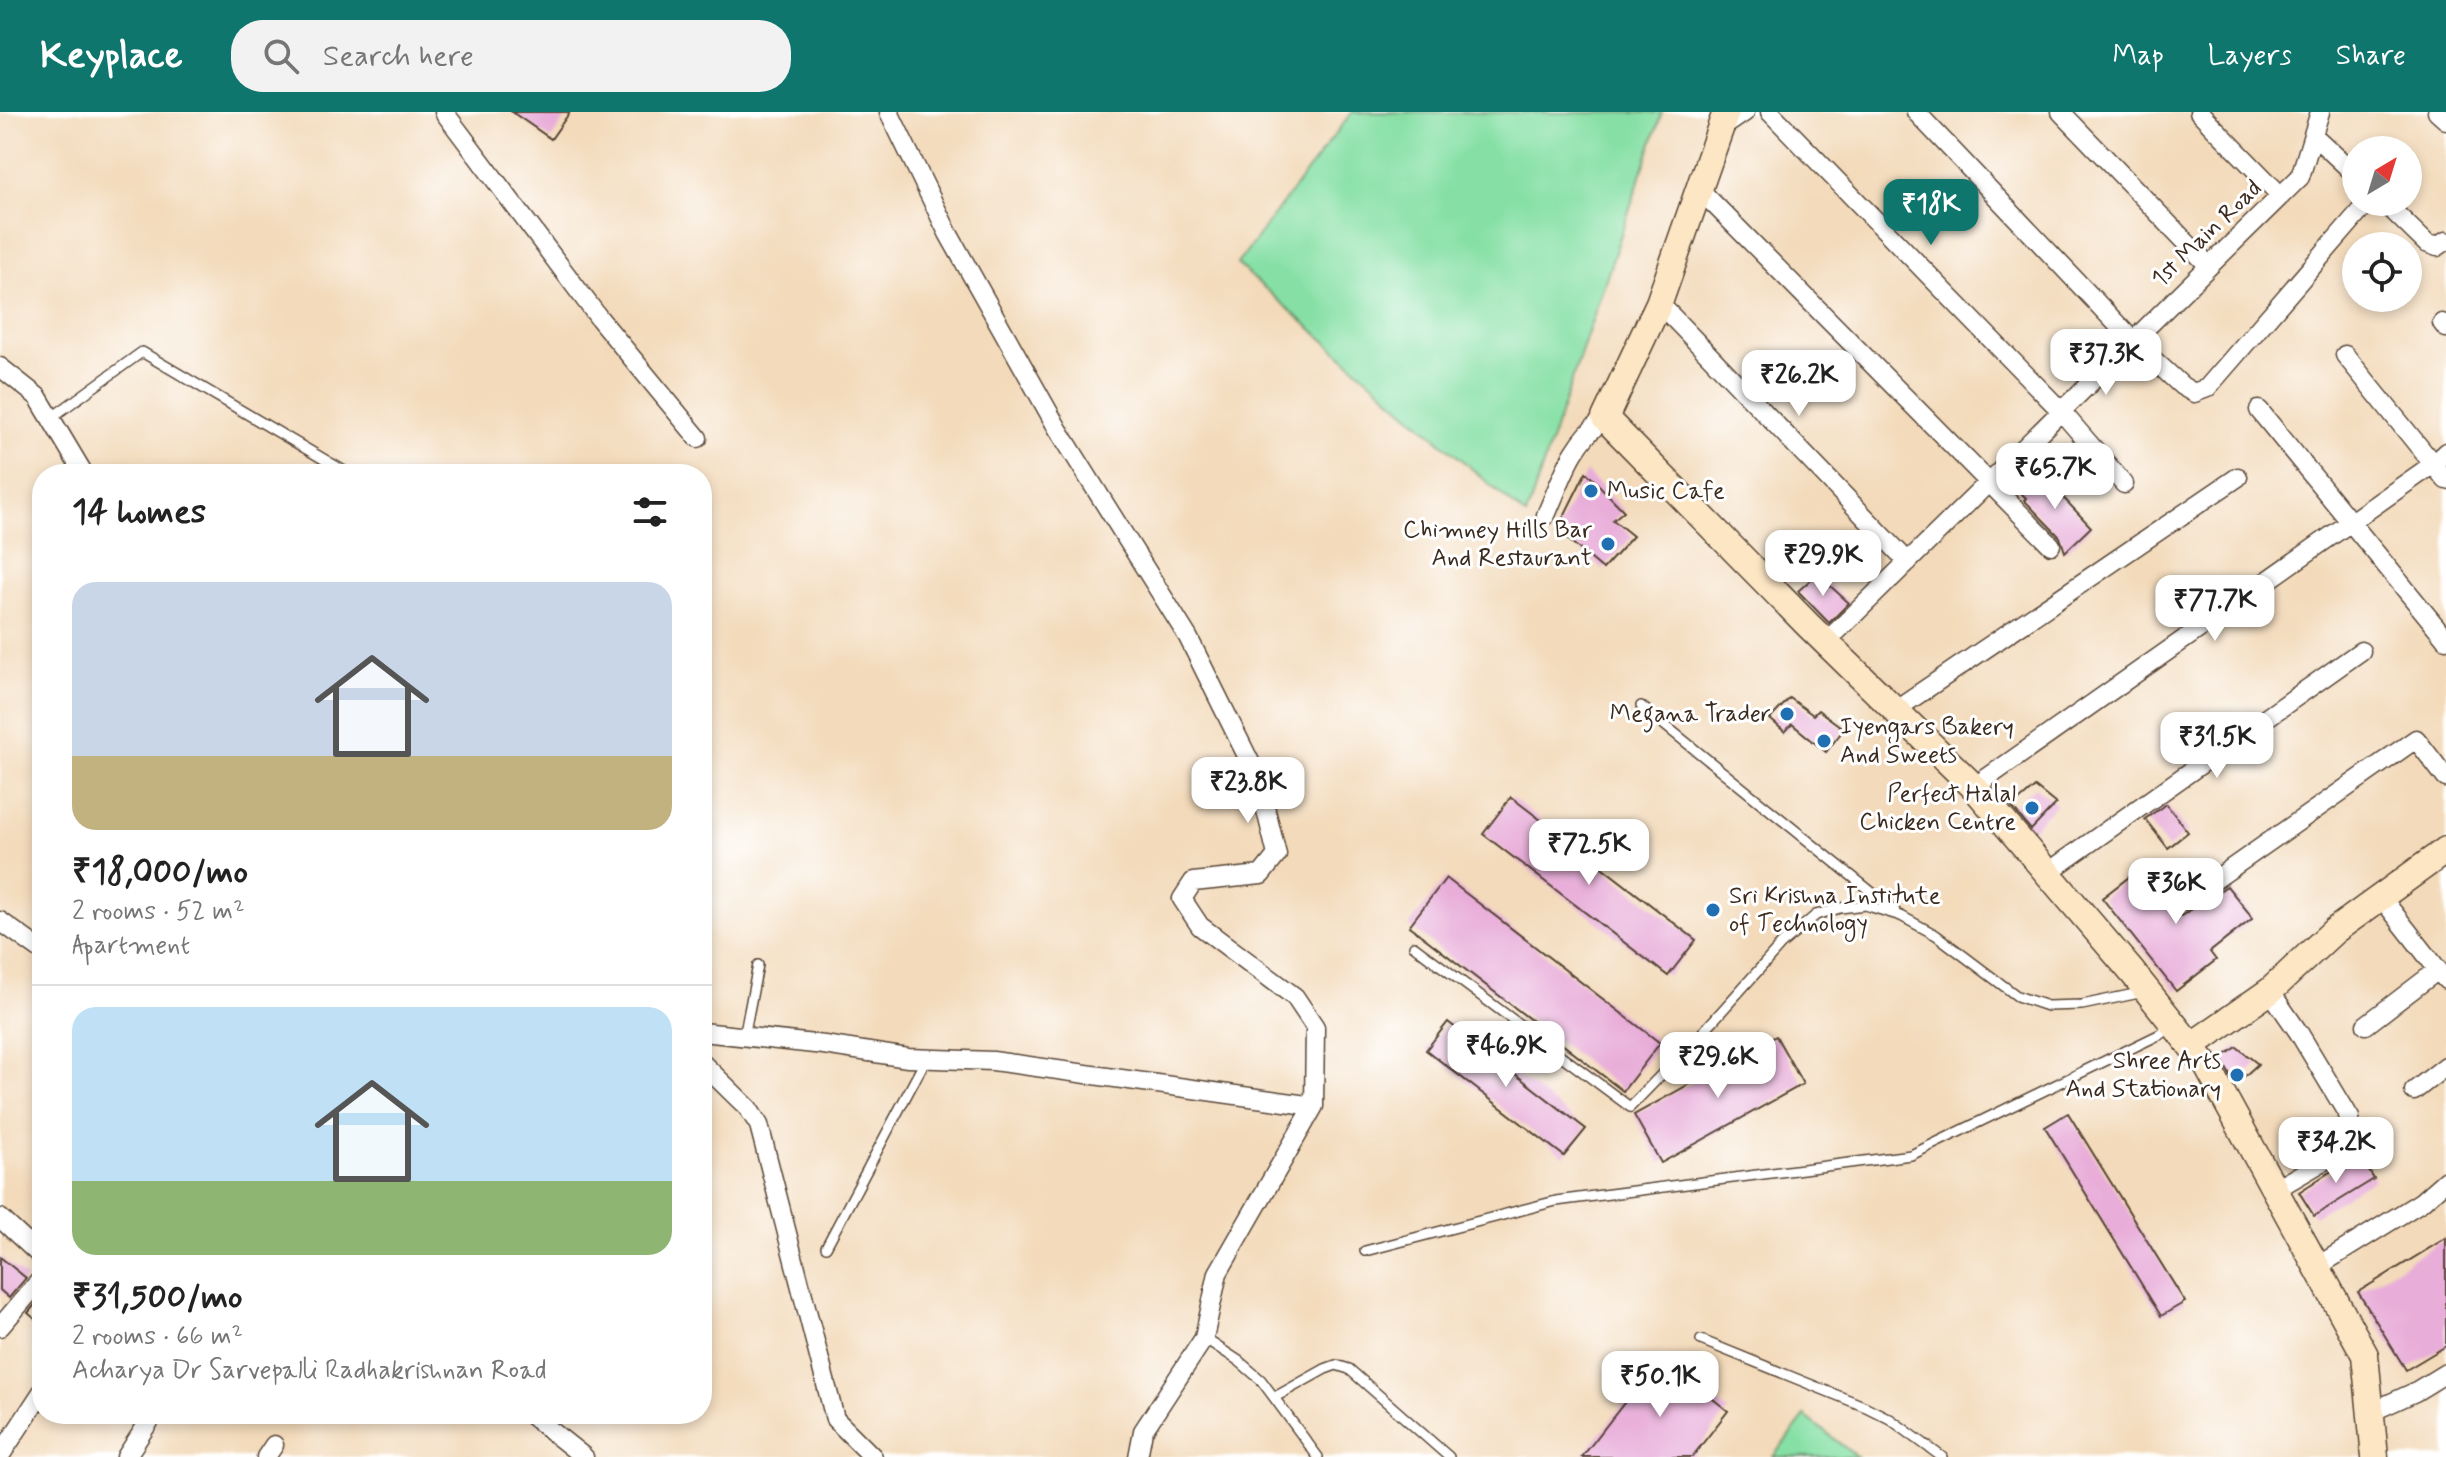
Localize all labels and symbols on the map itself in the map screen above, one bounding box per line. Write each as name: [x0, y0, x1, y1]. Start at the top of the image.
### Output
north arrow: [2342, 136, 2422, 216]
street label: 1st Main Road: [2145, 174, 2269, 294]
pin: ₹18K: [1884, 179, 1978, 247]
pin: ₹37.3K: [2041, 329, 2171, 397]
pin: ₹26.2K: [1734, 350, 1864, 418]
pin: ₹65.7K: [1990, 443, 2120, 511]
place label: Music Cafe: [1607, 476, 1725, 507]
marker: Music Cafe: [1582, 482, 1600, 500]
place label: Chimney Hills Bar And Restaurant: [1403, 515, 1592, 574]
pin: ₹29.9K: [1758, 530, 1888, 598]
marker: Chimney Hills Bar And Restaurant: [1599, 535, 1617, 553]
pin: ₹77.7K: [2150, 575, 2280, 643]
place label: Megana Trader: [1610, 699, 1771, 733]
marker: Megana Trader: [1778, 705, 1796, 723]
place label: Iyengars Bakery And Sweets: [1840, 712, 2014, 771]
pin: ₹31.5K: [2152, 712, 2282, 780]
marker: Iyengars Bakery And Sweets: [1815, 732, 1833, 750]
pin: ₹23.8K: [1183, 757, 1313, 825]
place label: Perfect Halal Chicken Centre: [1859, 779, 2016, 838]
marker: Perfect Halal Chicken Centre: [2023, 799, 2041, 817]
pin: ₹72.5K: [1524, 819, 1654, 887]
pin: ₹36K: [2129, 858, 2223, 926]
place label: Sri Krishna Institute of Technology: [1729, 881, 1941, 942]
marker: Sri Krishna Institute of Technology: [1704, 901, 1722, 919]
pin: ₹46.9K: [1441, 1021, 1571, 1089]
pin: ₹29.6K: [1653, 1032, 1783, 1100]
place label: Shree Arts And Stationary: [2066, 1046, 2221, 1105]
marker: Shree Arts And Stationary: [2228, 1066, 2246, 1084]
pin: ₹34.2K: [2271, 1117, 2401, 1185]
pin: ₹50.1K: [1595, 1351, 1725, 1419]

